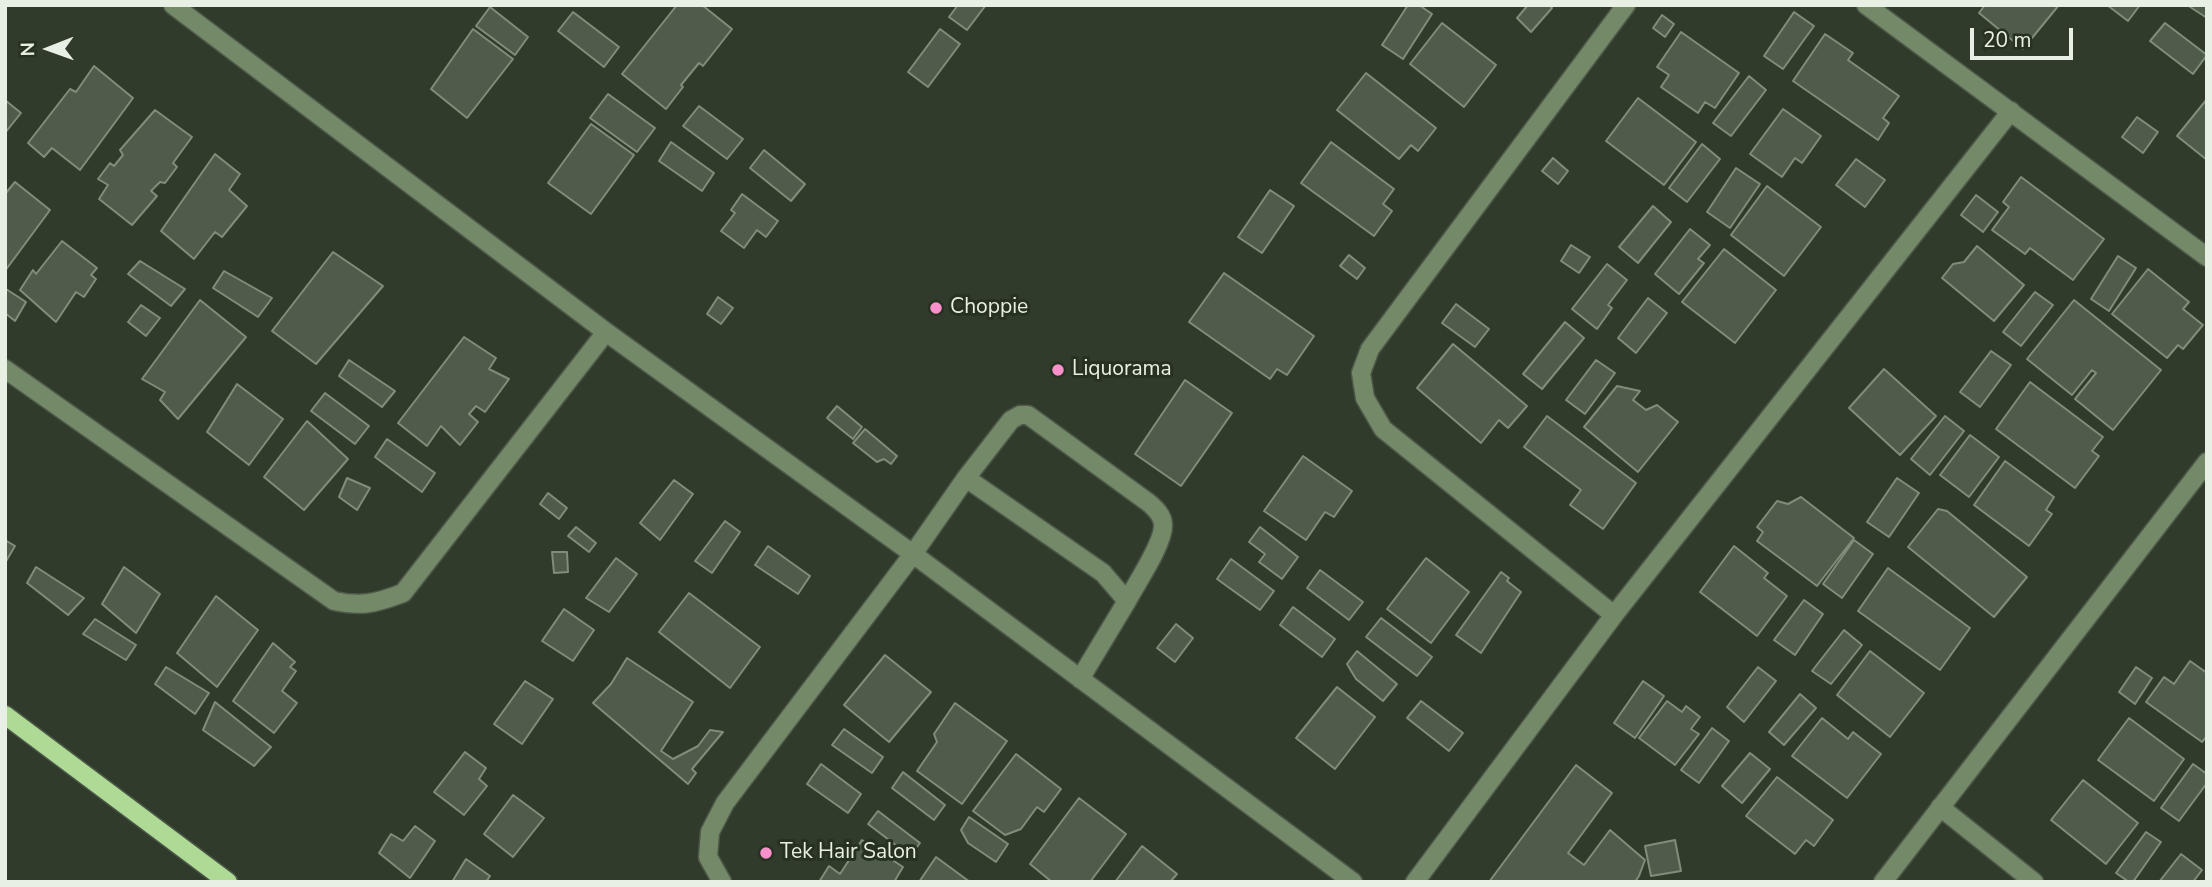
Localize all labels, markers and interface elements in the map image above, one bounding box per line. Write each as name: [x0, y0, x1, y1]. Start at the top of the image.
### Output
north arrow: [14, 14, 84, 84]
scale bar: [1974, 14, 2077, 58]
text: 20 m: [1983, 26, 2032, 54]
text: N: [15, 42, 41, 57]
place label: Choppie: [950, 295, 1028, 321]
marker: Choppie: [928, 300, 944, 316]
place label: Liquorama: [1072, 357, 1172, 383]
marker: Liquorama: [1050, 362, 1066, 378]
place label: Tek Hair Salon: [780, 840, 917, 866]
marker: Tek Hair Salon: [758, 845, 774, 861]

